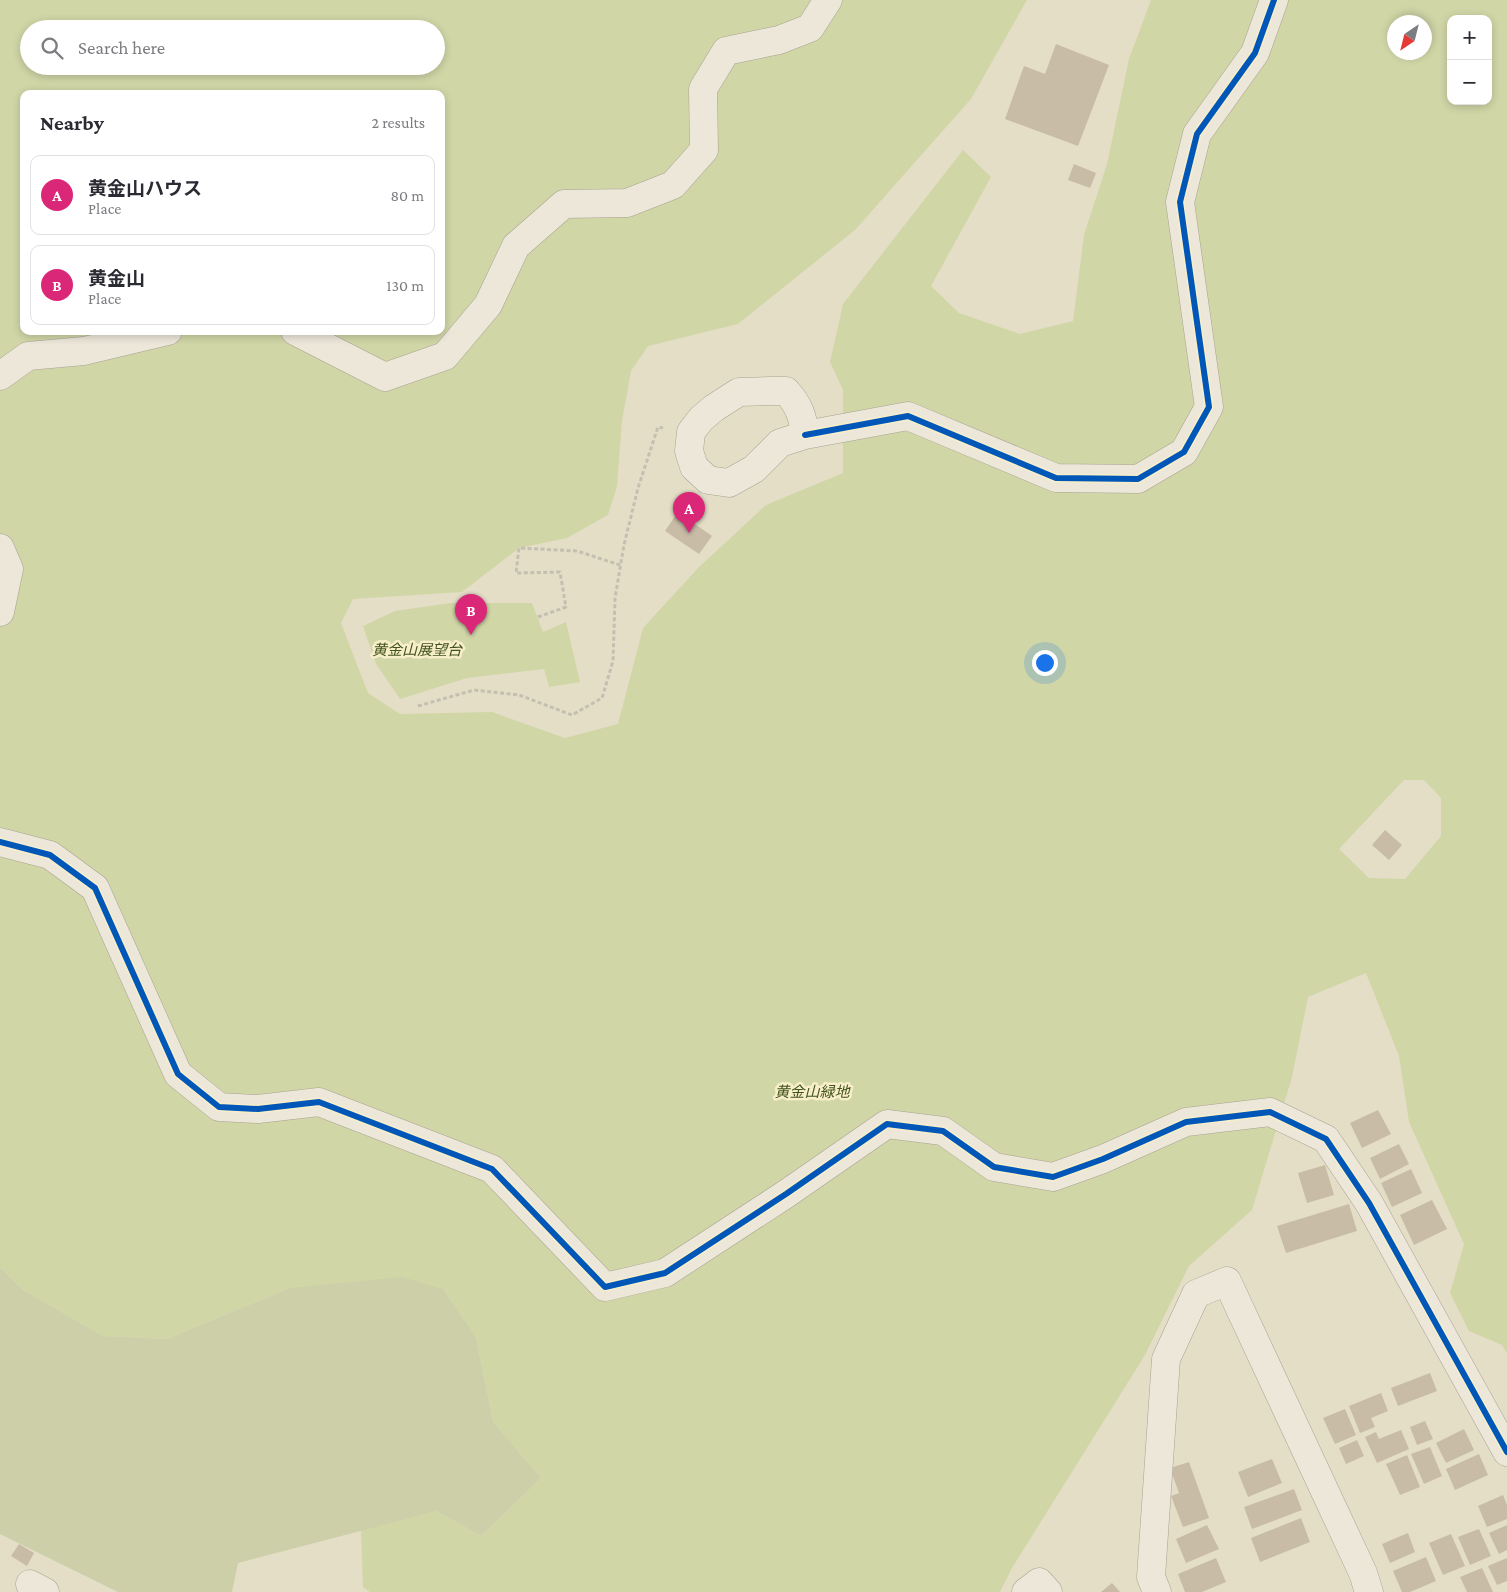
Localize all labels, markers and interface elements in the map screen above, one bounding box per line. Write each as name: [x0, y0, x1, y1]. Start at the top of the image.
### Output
north arrow: [1387, 15, 1432, 60]
map controls: [1447, 15, 1492, 105]
button: +: [1447, 15, 1492, 60]
search box: [20, 20, 445, 75]
icon: search: [38, 34, 66, 62]
text: Search here: [78, 37, 165, 58]
button: −: [1447, 60, 1492, 105]
text: Nearby: [40, 111, 104, 135]
text: 2 results: [372, 114, 425, 131]
text: 黄金山ハウス: [88, 178, 202, 199]
text: A: [52, 187, 62, 204]
text: 80 m: [390, 187, 424, 204]
text: Place: [88, 200, 121, 217]
text: 黄金山: [88, 268, 145, 289]
text: B: [52, 277, 62, 294]
text: 130 m: [386, 277, 424, 294]
text: Place: [88, 290, 121, 307]
pin: A: [673, 492, 705, 533]
pin: B: [455, 594, 487, 635]
park label: 黄金山展望台: [372, 642, 463, 658]
your location: [1032, 650, 1058, 676]
park label: 黄金山緑地: [774, 1084, 851, 1100]

